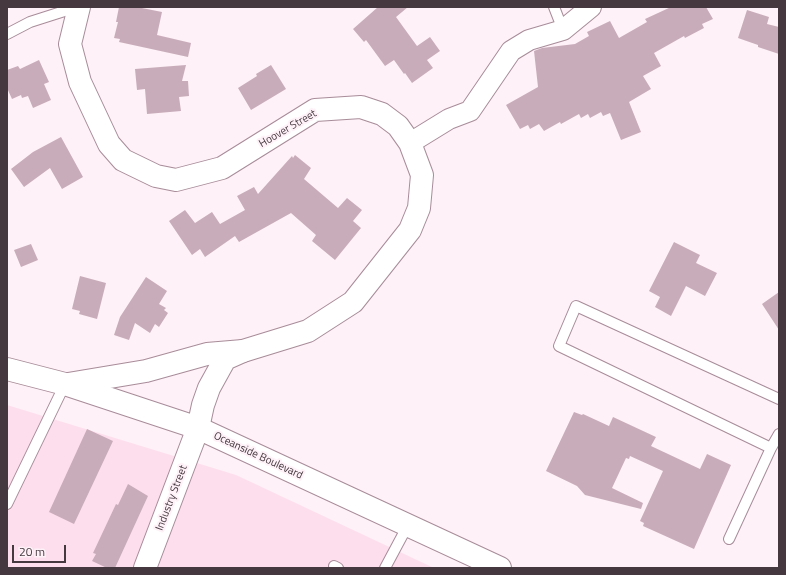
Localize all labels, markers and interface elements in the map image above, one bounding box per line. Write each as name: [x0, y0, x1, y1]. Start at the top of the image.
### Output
street label: Hoover Street: [257, 107, 319, 151]
street label: Oceanside Boulevard: [211, 430, 305, 482]
street label: Industry Street: [153, 463, 191, 533]
scale bar: [14, 537, 68, 563]
text: 20 m: [19, 542, 45, 561]

